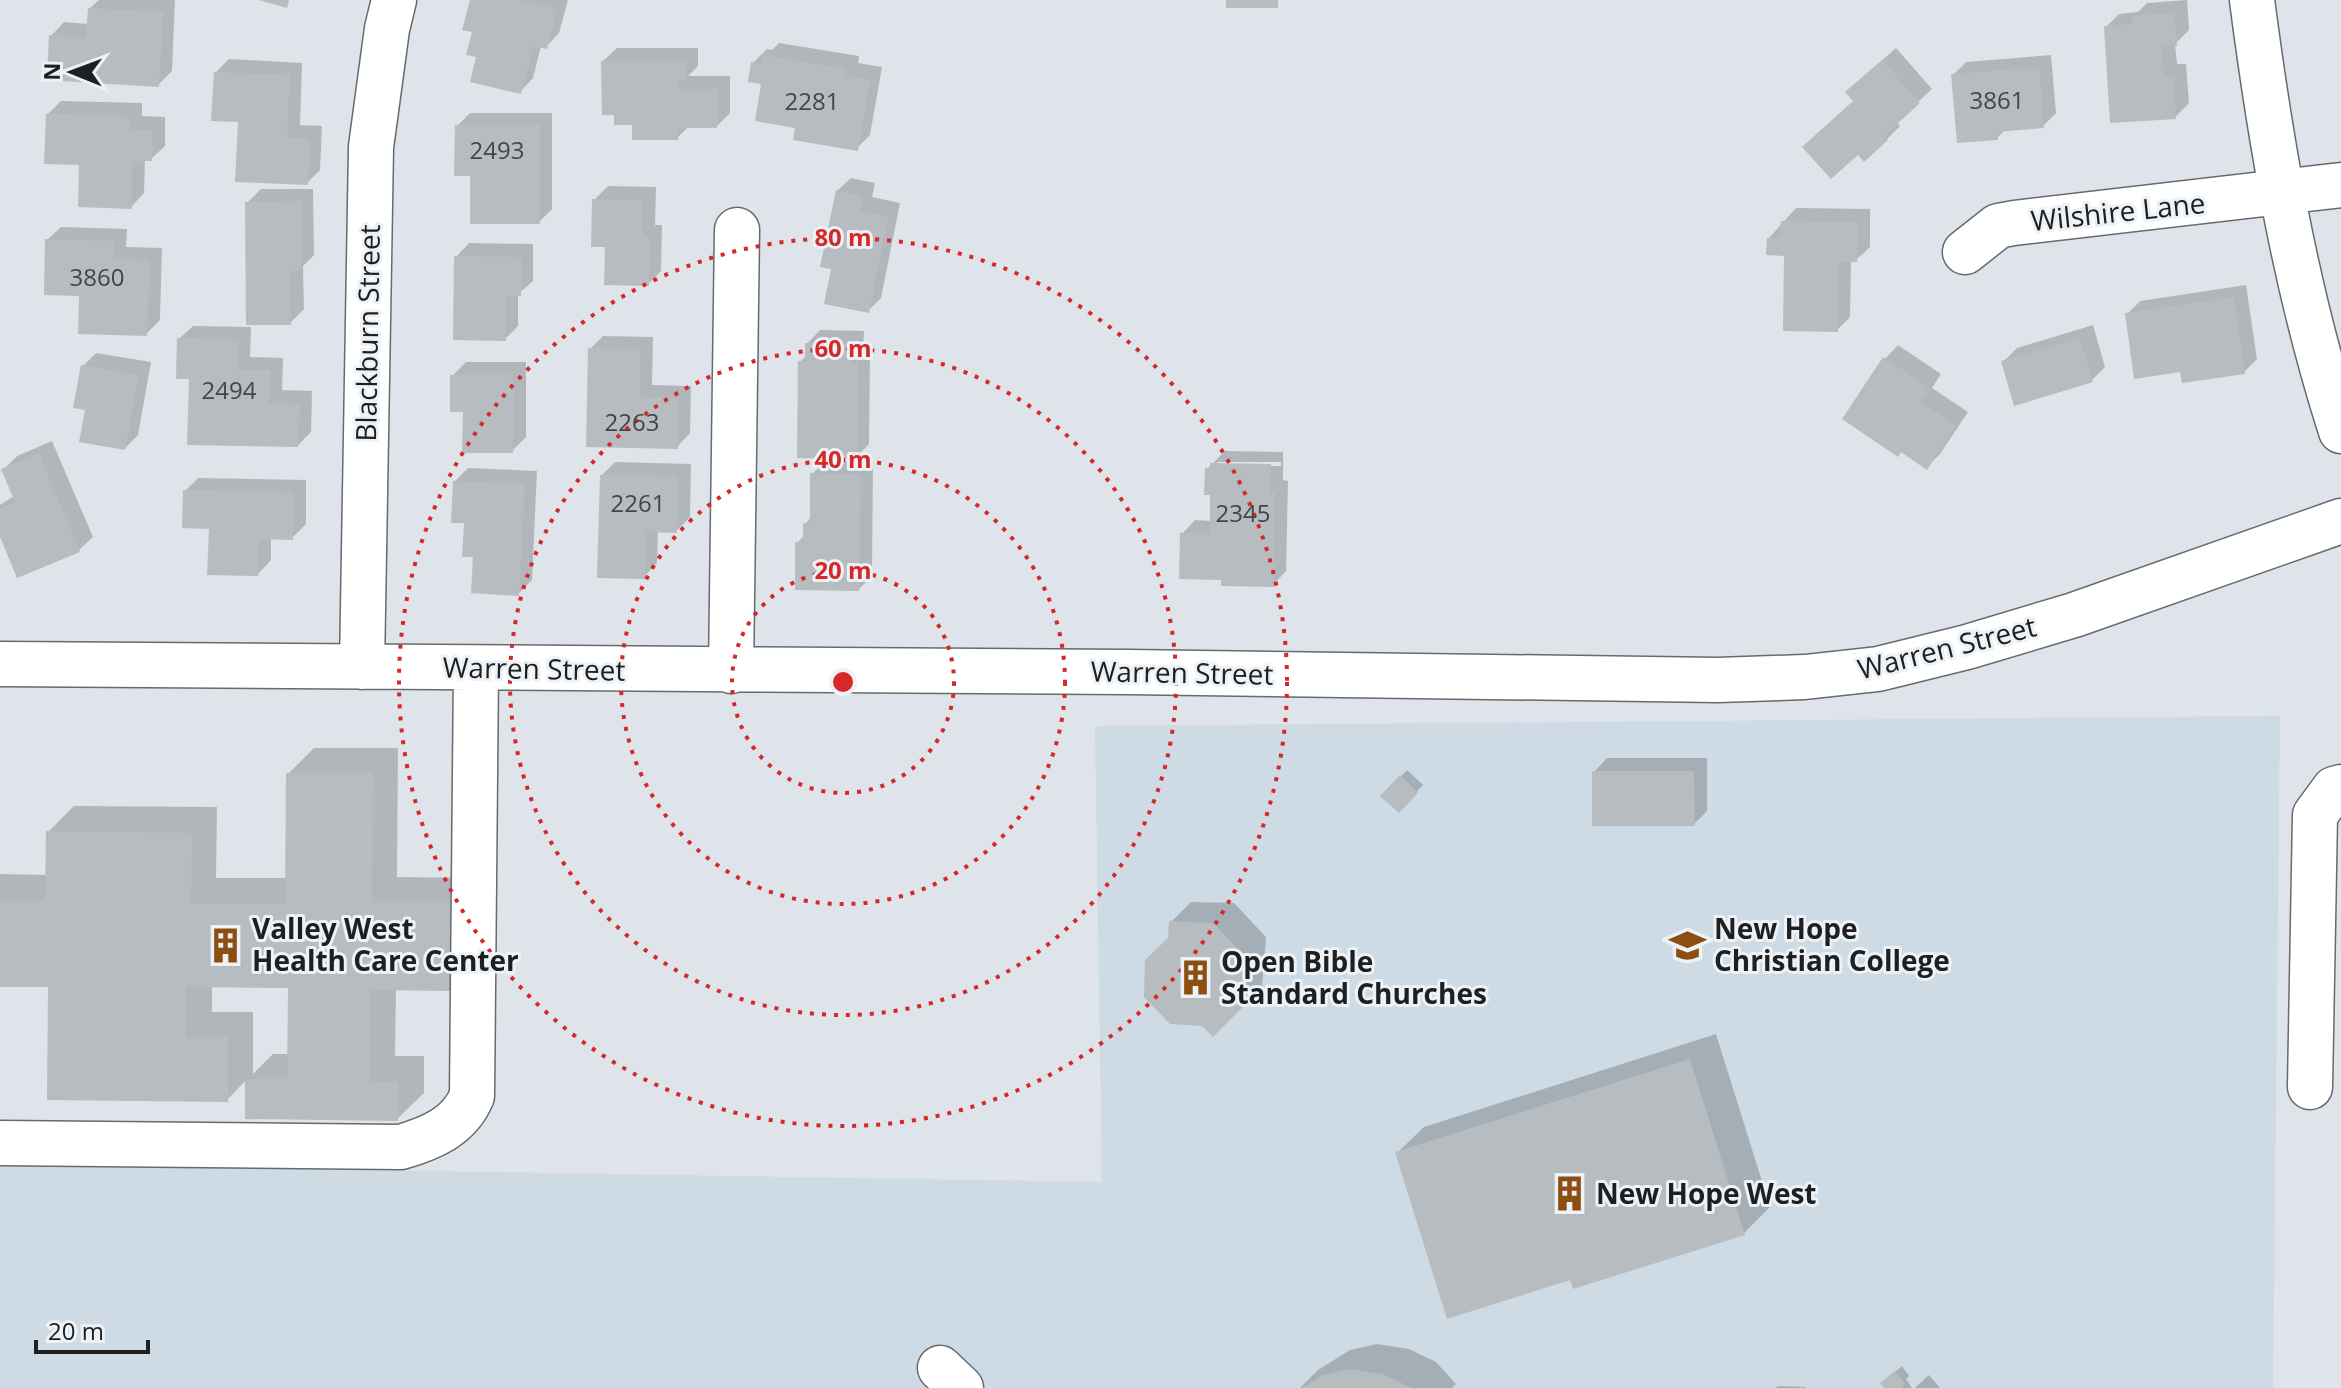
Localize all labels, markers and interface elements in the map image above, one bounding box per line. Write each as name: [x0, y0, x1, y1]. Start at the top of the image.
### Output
north arrow: [32, 32, 112, 112]
text: N: [36, 62, 66, 81]
house number: 3861: [1970, 83, 2024, 116]
house number: 2281: [785, 84, 839, 117]
house number: 2493: [470, 133, 524, 166]
street label: Wilshire Lane: [2029, 183, 2207, 239]
text: 80 m: [814, 220, 872, 253]
street label: Blackburn Street: [346, 224, 388, 442]
house number: 3860: [70, 260, 124, 293]
text: 60 m: [814, 331, 872, 364]
house number: 2494: [202, 373, 257, 406]
house number: 2263: [605, 405, 659, 438]
text: 40 m: [814, 442, 872, 475]
house number: 2261: [611, 486, 665, 519]
house number: 2345: [1216, 496, 1270, 529]
text: 20 m: [814, 553, 872, 586]
street label: Warren Street: [1854, 606, 2040, 688]
street label: Warren Street: [442, 647, 626, 689]
street label: Warren Street: [1090, 651, 1274, 693]
centre of rings: [829, 668, 857, 696]
place label: Valley West Health Care Center: [252, 909, 519, 979]
place label: New Hope Christian College: [1714, 909, 1950, 979]
building icon: Valley West Health Care Center: [207, 926, 245, 964]
school or university icon: New Hope Christian College: [1669, 926, 1707, 964]
place label: Open Bible Standard Churches: [1221, 942, 1487, 1012]
building icon: Open Bible Standard Churches: [1176, 959, 1214, 997]
place label: New Hope West: [1596, 1174, 1817, 1212]
building icon: New Hope West: [1551, 1175, 1589, 1213]
scale bar: [36, 1304, 148, 1354]
text: 20 m: [48, 1314, 104, 1347]

